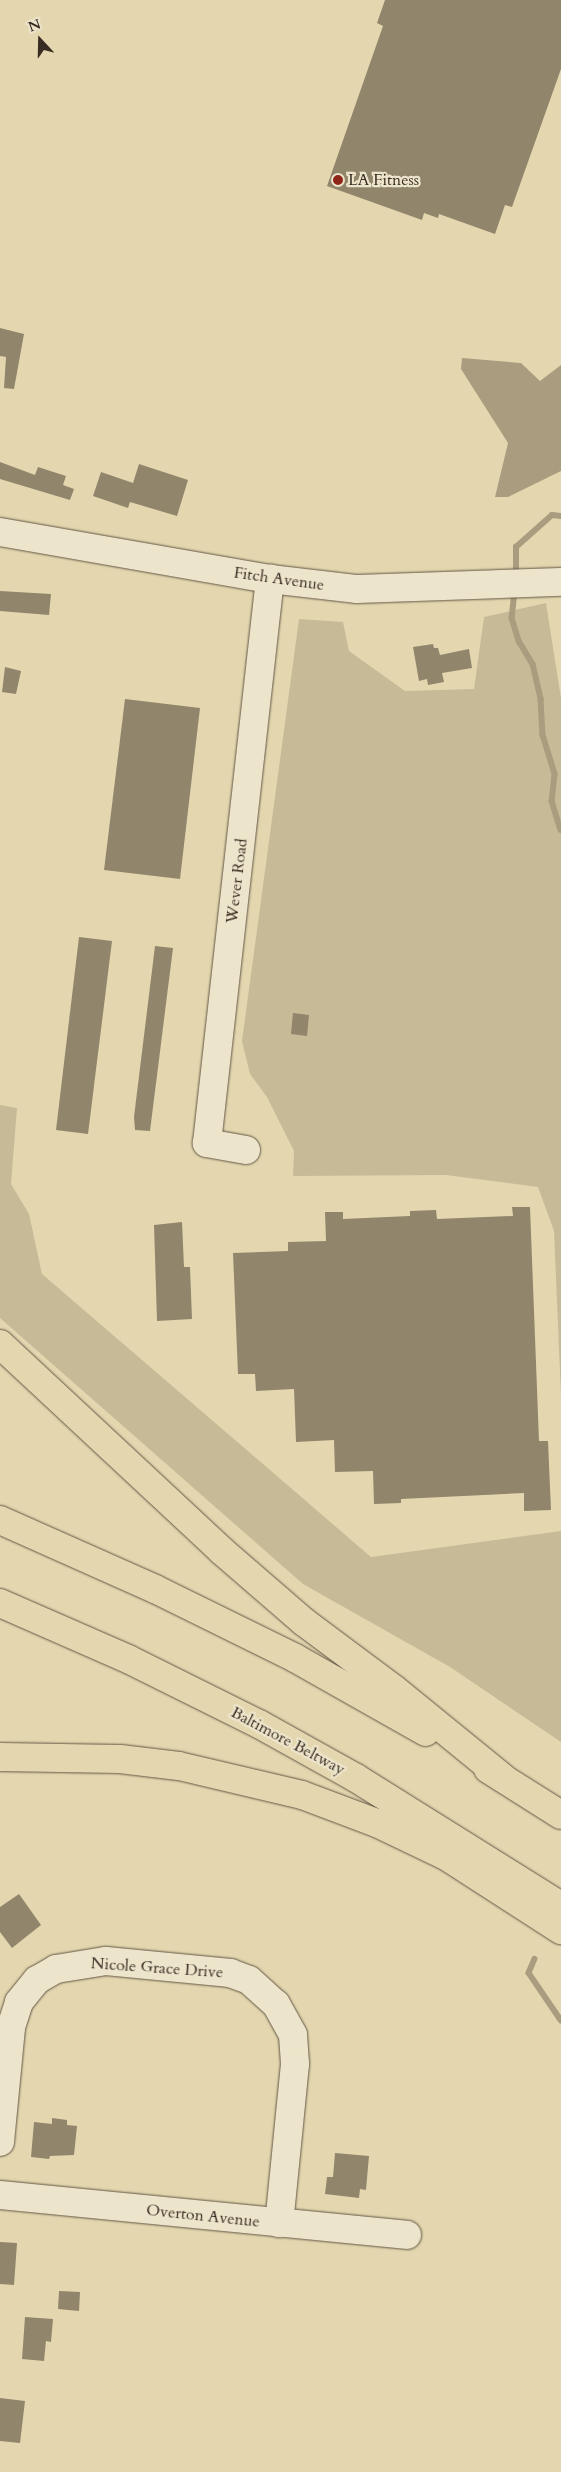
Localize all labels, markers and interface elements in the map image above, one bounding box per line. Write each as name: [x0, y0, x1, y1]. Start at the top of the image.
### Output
text: N: [25, 14, 44, 37]
north arrow: [15, 15, 65, 65]
place label: LA Fitness: [348, 170, 419, 190]
marker: LA Fitness: [332, 174, 344, 186]
street label: Fitch Avenue: [233, 563, 325, 595]
street label: Wever Road: [222, 837, 252, 925]
street label: Baltimore Beltway: [228, 1703, 348, 1779]
street label: Nicole Grace Drive: [90, 1954, 224, 1982]
street label: Overton Avenue: [145, 2200, 261, 2232]

